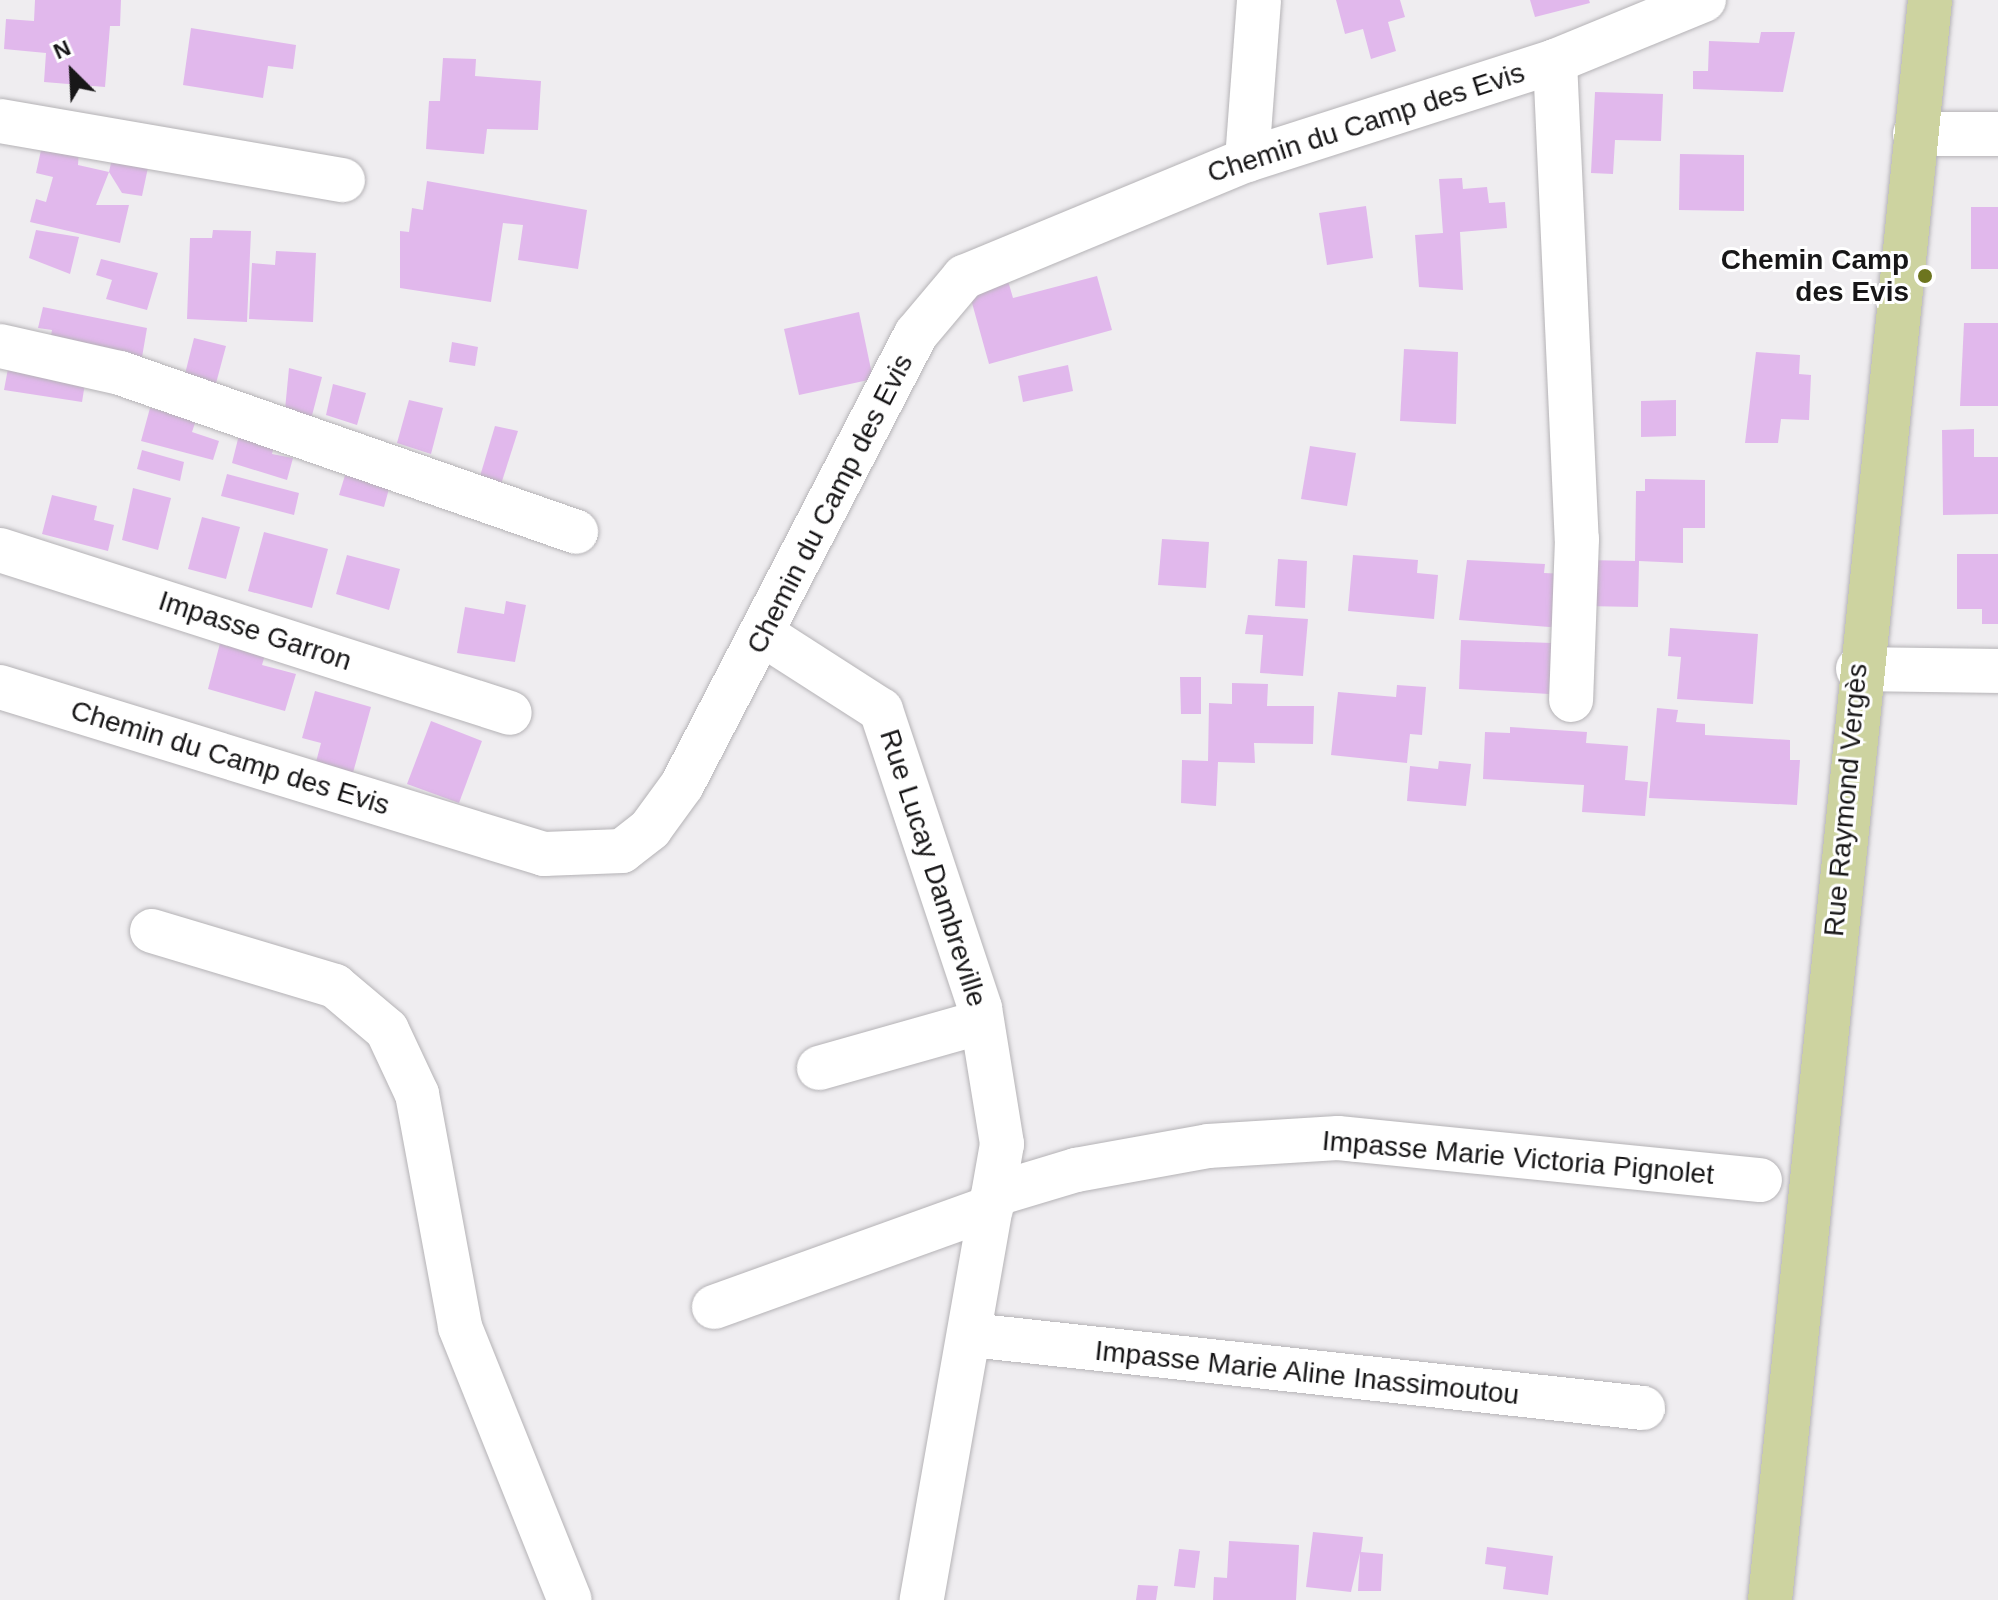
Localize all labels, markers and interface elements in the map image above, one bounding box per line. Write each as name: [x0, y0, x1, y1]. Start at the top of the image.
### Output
north arrow: [32, 32, 112, 112]
text: N: [50, 35, 74, 64]
street label: Chemin du Camp des Evis: [1203, 56, 1529, 190]
place label: Chemin Camp des Evis: [1721, 243, 1909, 309]
marker: Chemin Camp des Evis: [1916, 267, 1934, 285]
street label: Chemin du Camp des Evis: [740, 349, 920, 659]
street label: Impasse Garron: [154, 584, 356, 678]
street label: Rue Raymond Vergès: [1817, 662, 1875, 938]
street label: Chemin du Camp des Evis: [67, 693, 393, 823]
street label: Rue Lucay Dambreville: [872, 725, 994, 1011]
street label: Impasse Marie Victoria Pignolet: [1321, 1124, 1715, 1192]
street label: Impasse Marie Aline Inassimoutou: [1092, 1334, 1522, 1412]

